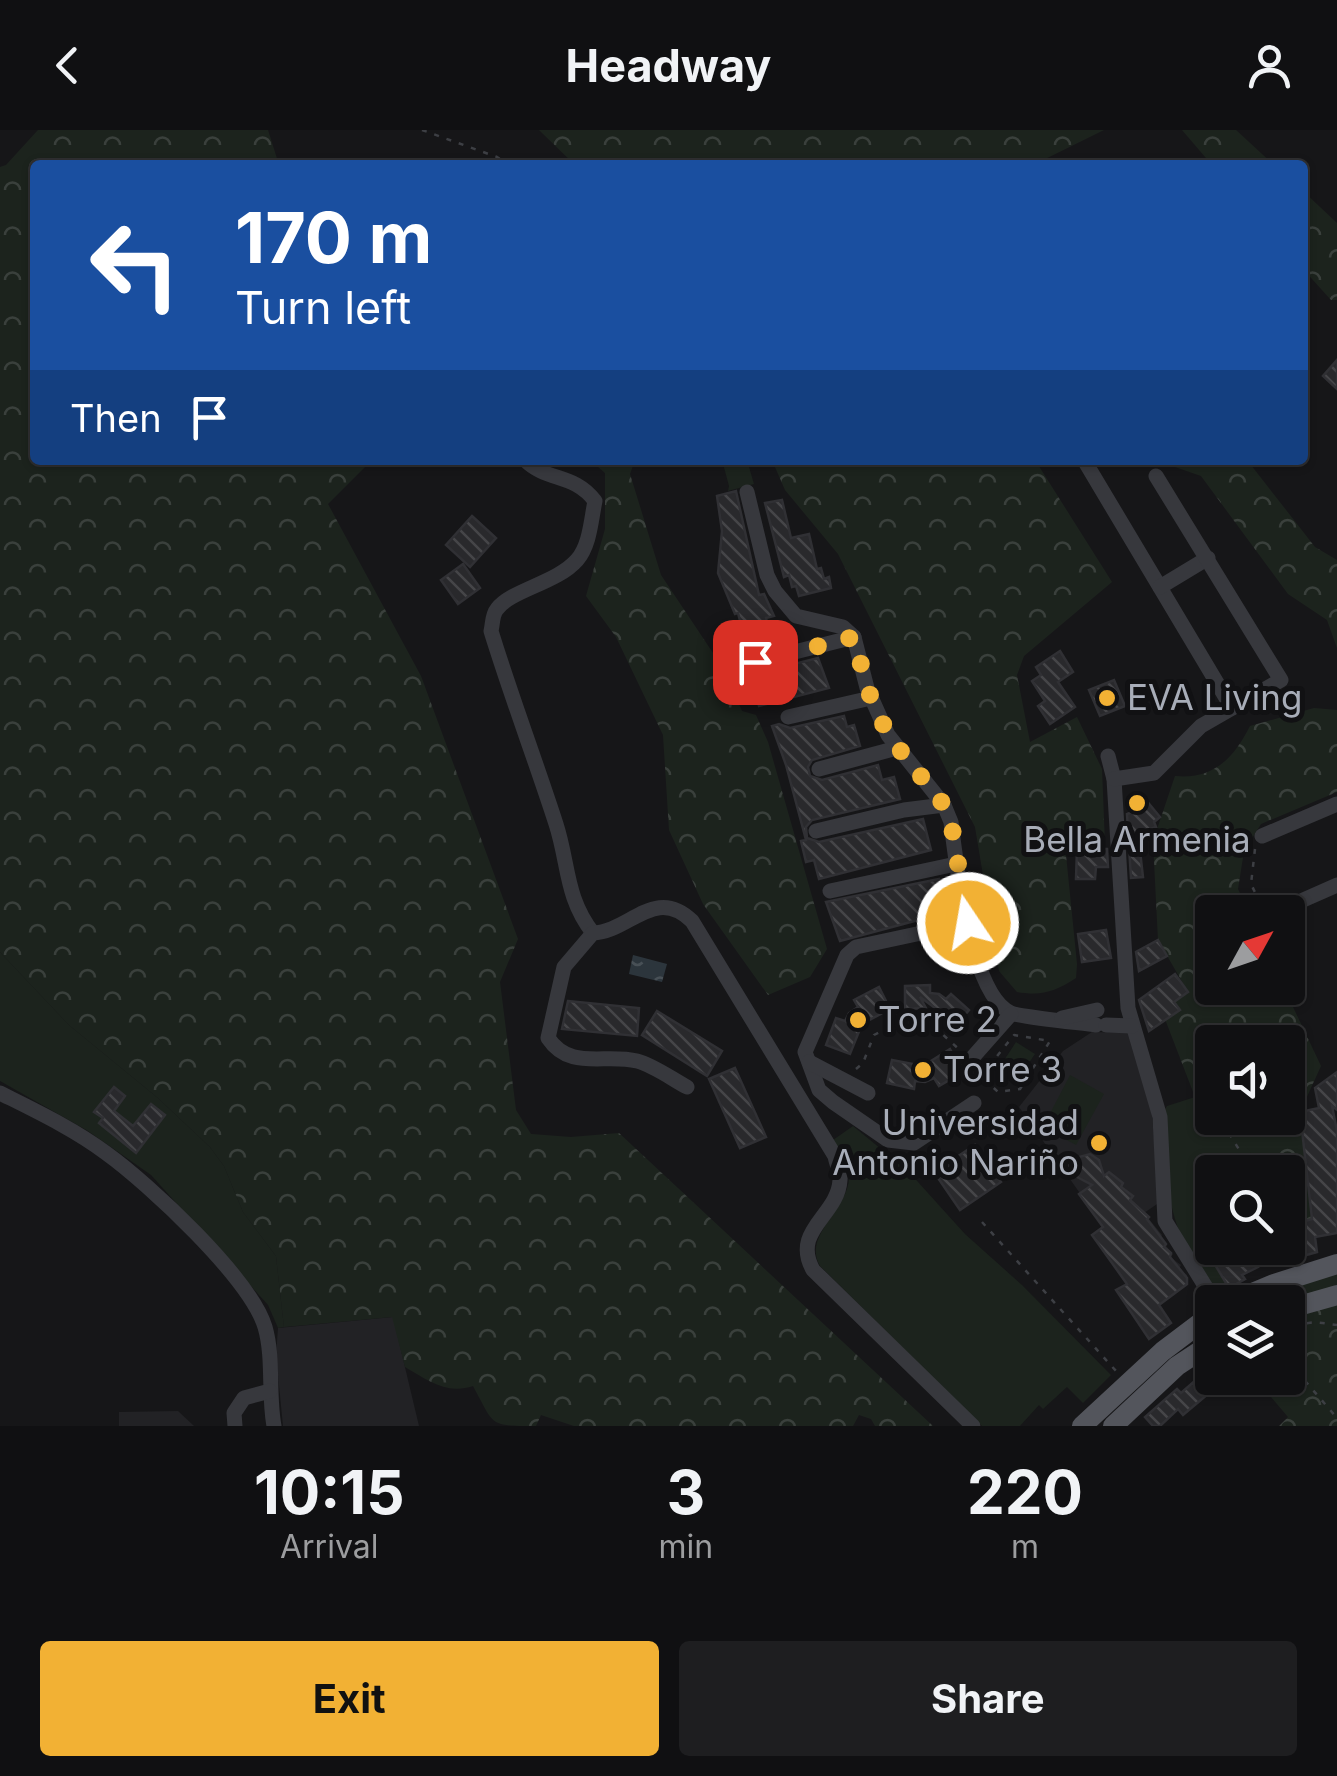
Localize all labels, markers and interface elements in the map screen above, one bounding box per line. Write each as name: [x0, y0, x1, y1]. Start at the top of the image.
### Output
icon: back: [40, 38, 95, 93]
text: Headway: [566, 38, 771, 93]
icon: person: [1242, 38, 1297, 93]
text: 170 m: [235, 195, 432, 280]
icon: left: [70, 200, 200, 330]
text: Turn left: [235, 280, 411, 335]
icon: arrive: [182, 390, 237, 445]
text: Then: [70, 395, 162, 441]
pin: [713, 620, 798, 705]
icon: arrive: [728, 635, 783, 690]
place label: EVA Living: [1127, 676, 1302, 718]
marker: EVA Living: [1096, 687, 1118, 709]
marker: Bella Armenia: [1126, 792, 1148, 814]
place label: Bella Armenia: [1023, 818, 1251, 860]
position arrow: [916, 871, 1020, 975]
north arrow: [1195, 895, 1305, 1005]
map controls: [1195, 895, 1305, 1395]
place label: Torre 2: [878, 998, 997, 1040]
marker: Torre 2: [847, 1009, 869, 1031]
button: sound: [1195, 1025, 1305, 1135]
place label: Torre 3: [943, 1048, 1062, 1090]
marker: Torre 3: [912, 1059, 934, 1081]
place label: Universidad Antonio Nariño: [832, 1101, 1079, 1183]
marker: Universidad Antonio Nariño: [1088, 1132, 1110, 1154]
button: search: [1195, 1155, 1305, 1265]
button: layers: [1195, 1285, 1305, 1395]
text: 10:15: [254, 1456, 405, 1528]
text: 3: [666, 1456, 705, 1528]
text: 220: [967, 1456, 1083, 1528]
text: Arrival: [280, 1527, 378, 1566]
text: min: [658, 1527, 713, 1566]
text: m: [1011, 1527, 1039, 1566]
button: Exit: [40, 1641, 659, 1756]
button: Share: [679, 1641, 1297, 1756]

